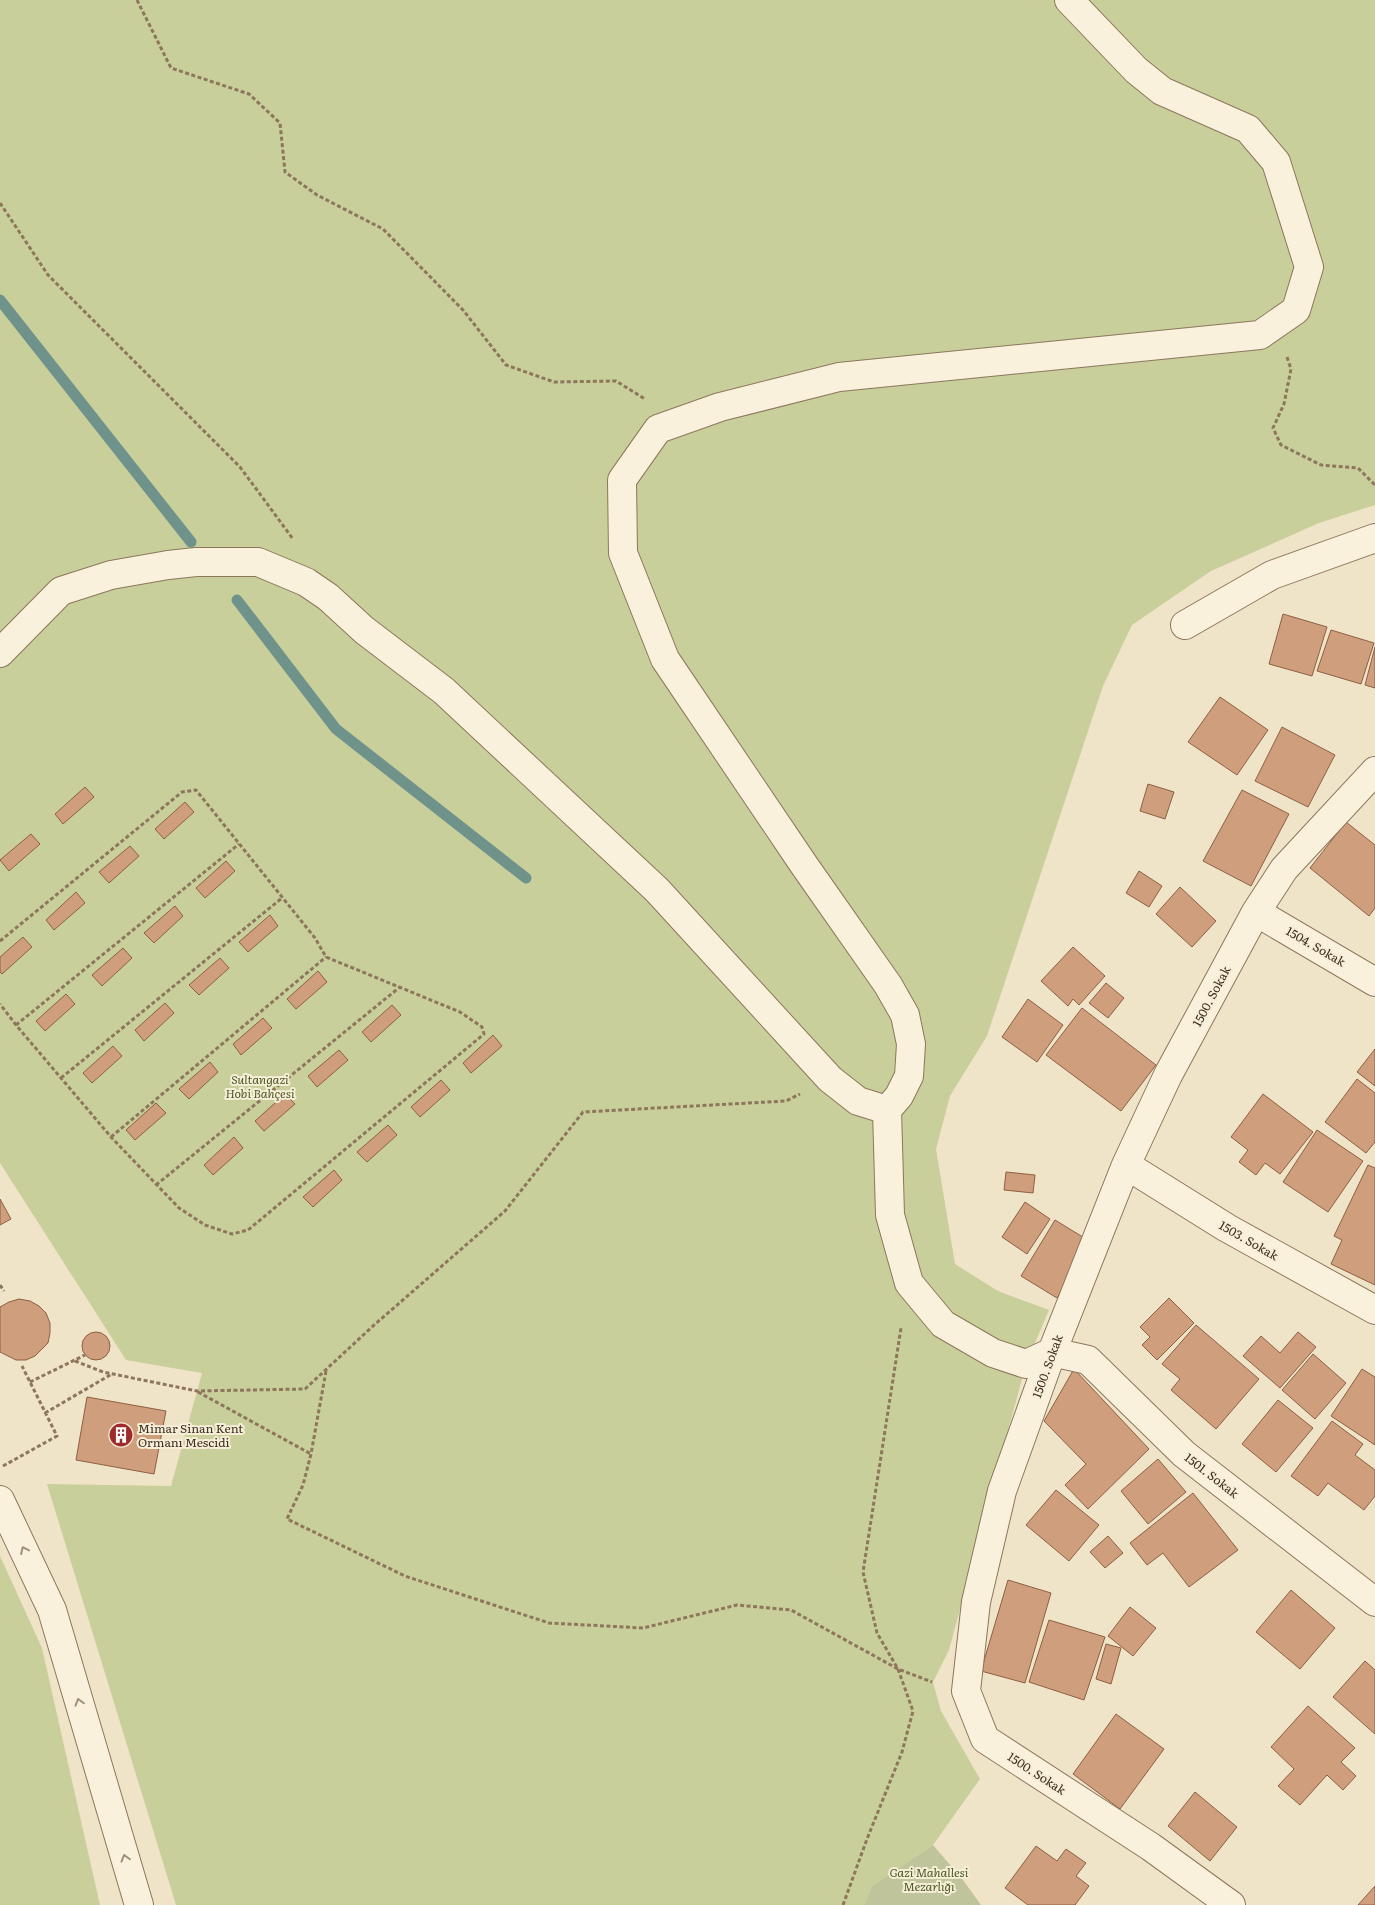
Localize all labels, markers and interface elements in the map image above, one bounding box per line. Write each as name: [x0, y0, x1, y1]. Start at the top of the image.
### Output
street label: 1504. Sokak: [1283, 922, 1350, 971]
street label: 1500. Sokak: [1187, 962, 1235, 1030]
park label: Sultangazi Hobi Bahçesi: [225, 1070, 295, 1102]
street label: 1503. Sokak: [1216, 1216, 1283, 1265]
street label: 1500. Sokak: [1027, 1331, 1067, 1400]
place label: Mimar Sinan Kent Ormanı Mescidi: [138, 1419, 243, 1451]
building icon: Mimar Sinan Kent Ormanı Mescidi: [108, 1422, 134, 1448]
street label: 1501. Sokak: [1181, 1448, 1243, 1502]
one-way arrow: [19, 1546, 30, 1555]
one-way arrow: [75, 1699, 85, 1707]
street label: 1500. Sokak: [1004, 1747, 1070, 1799]
one-way arrow: [121, 1855, 131, 1863]
park label: Gazi Mahallesi Mezarlığı: [890, 1863, 969, 1895]

